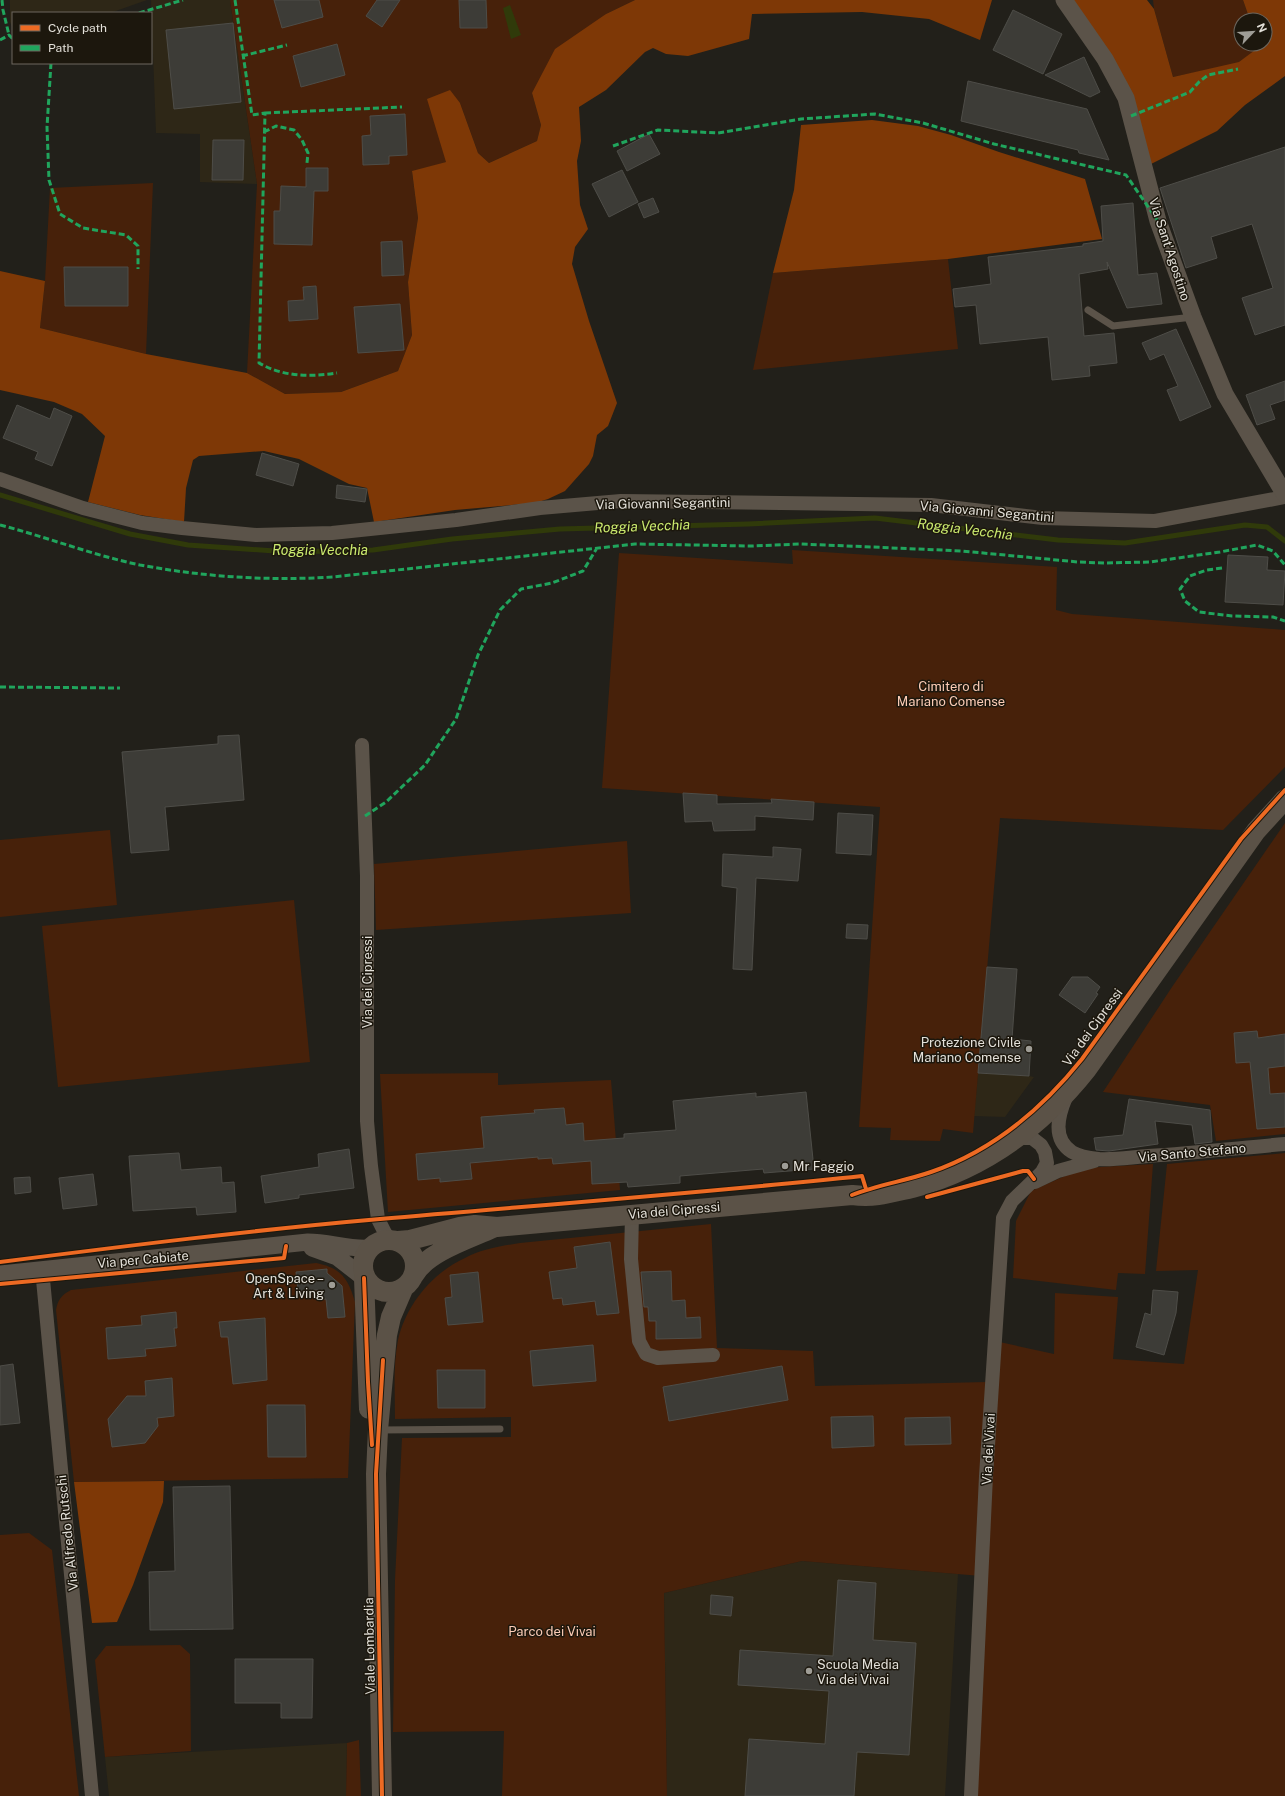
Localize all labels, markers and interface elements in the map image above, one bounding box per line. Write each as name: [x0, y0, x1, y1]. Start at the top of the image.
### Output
legend: [12, 12, 152, 64]
north arrow: [1233, 12, 1273, 52]
text: Cycle path: [48, 21, 107, 35]
text: N: [1255, 21, 1269, 34]
text: Path: [48, 41, 74, 55]
street label: Via Sant'Agostino: [1146, 196, 1193, 302]
street label: Via Giovanni Segantini: [596, 495, 730, 512]
street label: Via Giovanni Segantini: [919, 498, 1055, 525]
water label: Roggia Vecchia: [916, 515, 1014, 543]
water label: Roggia Vecchia: [594, 516, 690, 536]
water label: Roggia Vecchia: [272, 542, 368, 558]
park label: Cimitero di Mariano Comense: [897, 679, 1005, 709]
street label: Via dei Cipressi: [360, 936, 375, 1028]
street label: Via dei Cipressi: [1059, 986, 1126, 1069]
place label: Protezione Civile Mariano Comense: [913, 1035, 1021, 1065]
marker: Protezione Civile Mariano Comense: [1024, 1044, 1034, 1054]
street label: Via Santo Stefano: [1137, 1140, 1247, 1165]
place label: Mr Faggio: [793, 1159, 854, 1174]
marker: Mr Faggio: [780, 1161, 790, 1171]
street label: Via dei Cipressi: [627, 1199, 721, 1222]
street label: Via per Cabiate: [97, 1248, 189, 1271]
place label: OpenSpace – Art & Living: [245, 1271, 324, 1301]
marker: OpenSpace – Art & Living: [327, 1280, 337, 1290]
street label: Via dei Vivai: [979, 1413, 998, 1485]
street label: Via Alfredo Rutschi: [54, 1474, 81, 1592]
street label: Viale Lombardia: [361, 1597, 378, 1695]
park label: Parco dei Vivai: [508, 1624, 596, 1639]
place label: Scuola Media Via dei Vivai: [817, 1657, 899, 1687]
marker: Scuola Media Via dei Vivai: [804, 1666, 814, 1676]

